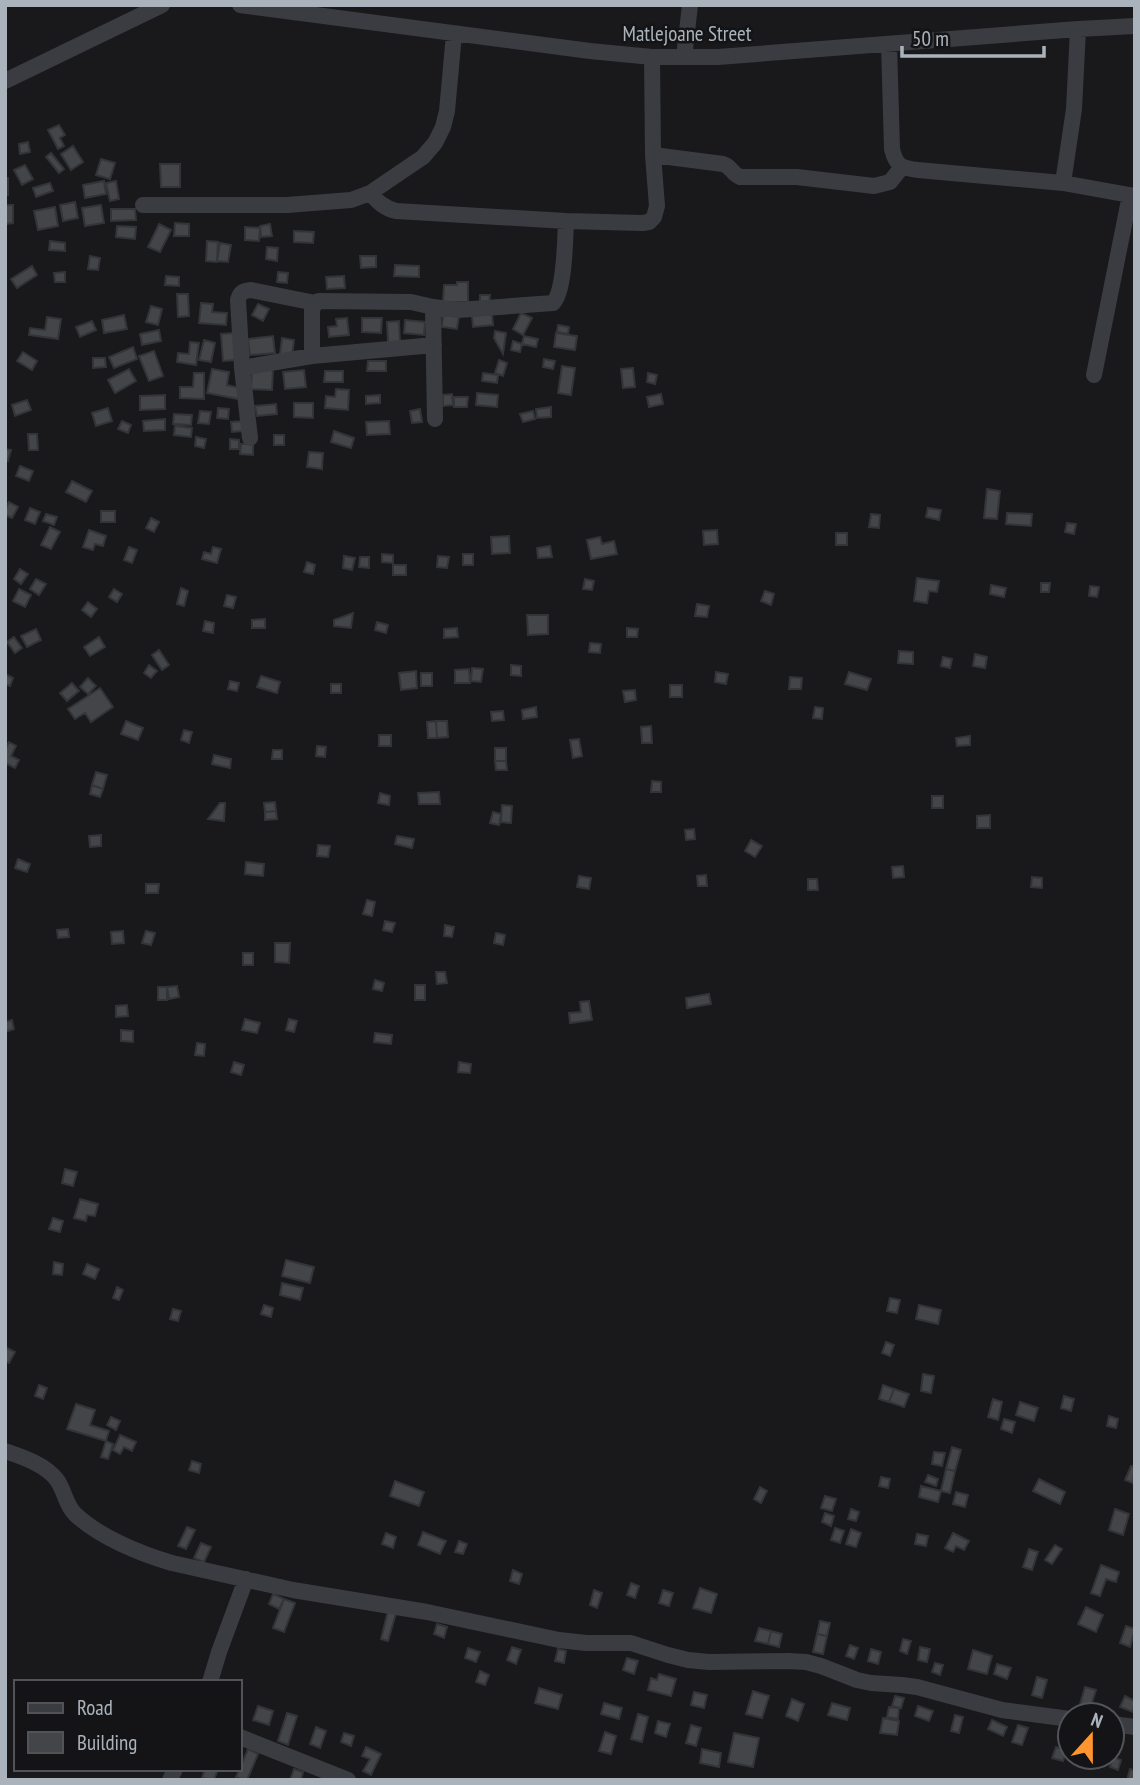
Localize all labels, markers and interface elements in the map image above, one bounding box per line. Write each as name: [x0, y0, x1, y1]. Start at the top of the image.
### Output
scale bar: [902, 14, 1044, 58]
street label: Matlejoane Street: [623, 20, 752, 47]
text: 50 m: [912, 25, 949, 52]
legend: [14, 1680, 242, 1771]
text: Road: [77, 1694, 113, 1721]
north arrow: [1056, 1701, 1126, 1771]
text: N: [1088, 1707, 1106, 1733]
text: Building: [77, 1729, 137, 1756]

